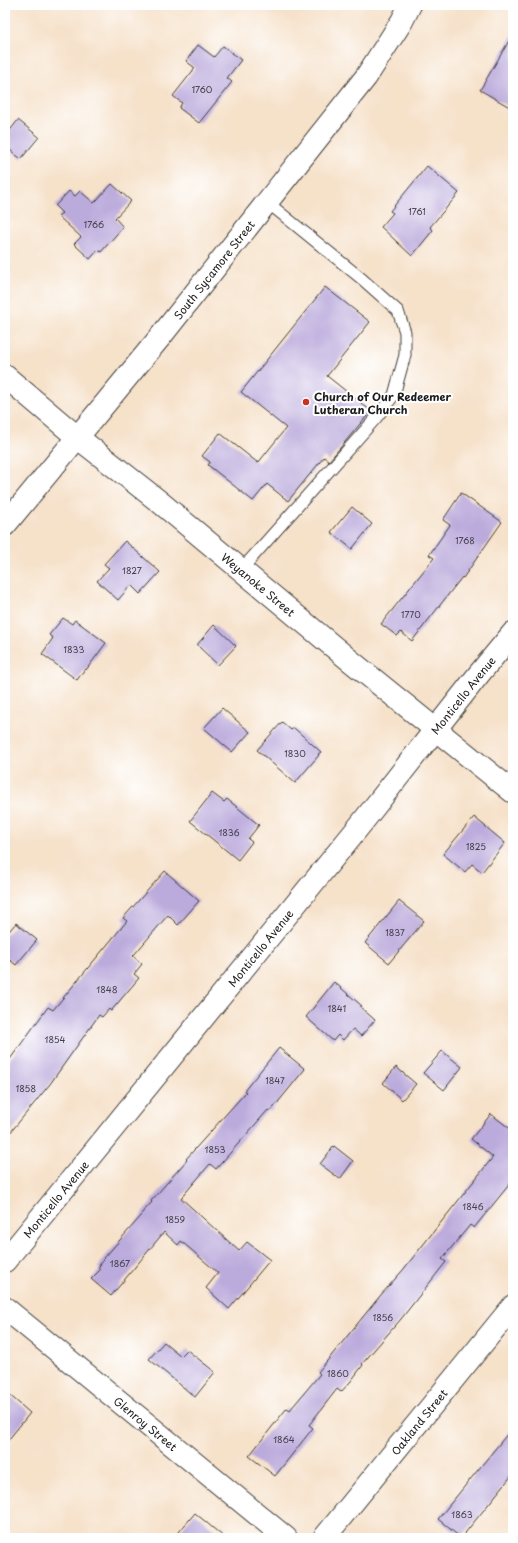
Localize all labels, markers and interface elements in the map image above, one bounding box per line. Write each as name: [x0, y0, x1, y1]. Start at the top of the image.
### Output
house number: 1760: [192, 82, 213, 96]
house number: 1761: [408, 204, 426, 218]
street label: South Sycamore Street: [169, 216, 259, 323]
house number: 1766: [84, 217, 104, 231]
place label: Church of Our Redeemer Lutheran Church: [314, 388, 452, 418]
marker: Church of Our Redeemer Lutheran Church: [301, 397, 311, 407]
house number: 1768: [455, 533, 475, 547]
street label: Weyanoke Street: [218, 548, 299, 620]
house number: 1827: [122, 563, 142, 577]
house number: 1770: [401, 607, 421, 621]
house number: 1833: [64, 642, 84, 656]
street label: Monticello Avenue: [426, 652, 499, 738]
house number: 1830: [284, 746, 306, 760]
house number: 1836: [218, 825, 240, 839]
house number: 1825: [466, 839, 486, 853]
street label: Monticello Avenue: [223, 905, 297, 990]
house number: 1837: [385, 925, 405, 939]
house number: 1848: [96, 982, 118, 996]
house number: 1841: [328, 1001, 346, 1015]
house number: 1854: [45, 1032, 65, 1046]
house number: 1847: [265, 1073, 285, 1087]
house number: 1858: [16, 1081, 36, 1095]
house number: 1853: [205, 1142, 225, 1156]
street label: Monticello Avenue: [19, 1157, 92, 1241]
house number: 1846: [462, 1199, 484, 1213]
house number: 1859: [165, 1212, 185, 1226]
house number: 1867: [110, 1256, 130, 1270]
house number: 1856: [373, 1310, 393, 1324]
house number: 1860: [327, 1366, 349, 1380]
street label: Oakland Street: [387, 1385, 451, 1459]
street label: Glenroy Street: [110, 1392, 182, 1455]
house number: 1864: [273, 1432, 295, 1446]
house number: 1863: [451, 1507, 473, 1521]

